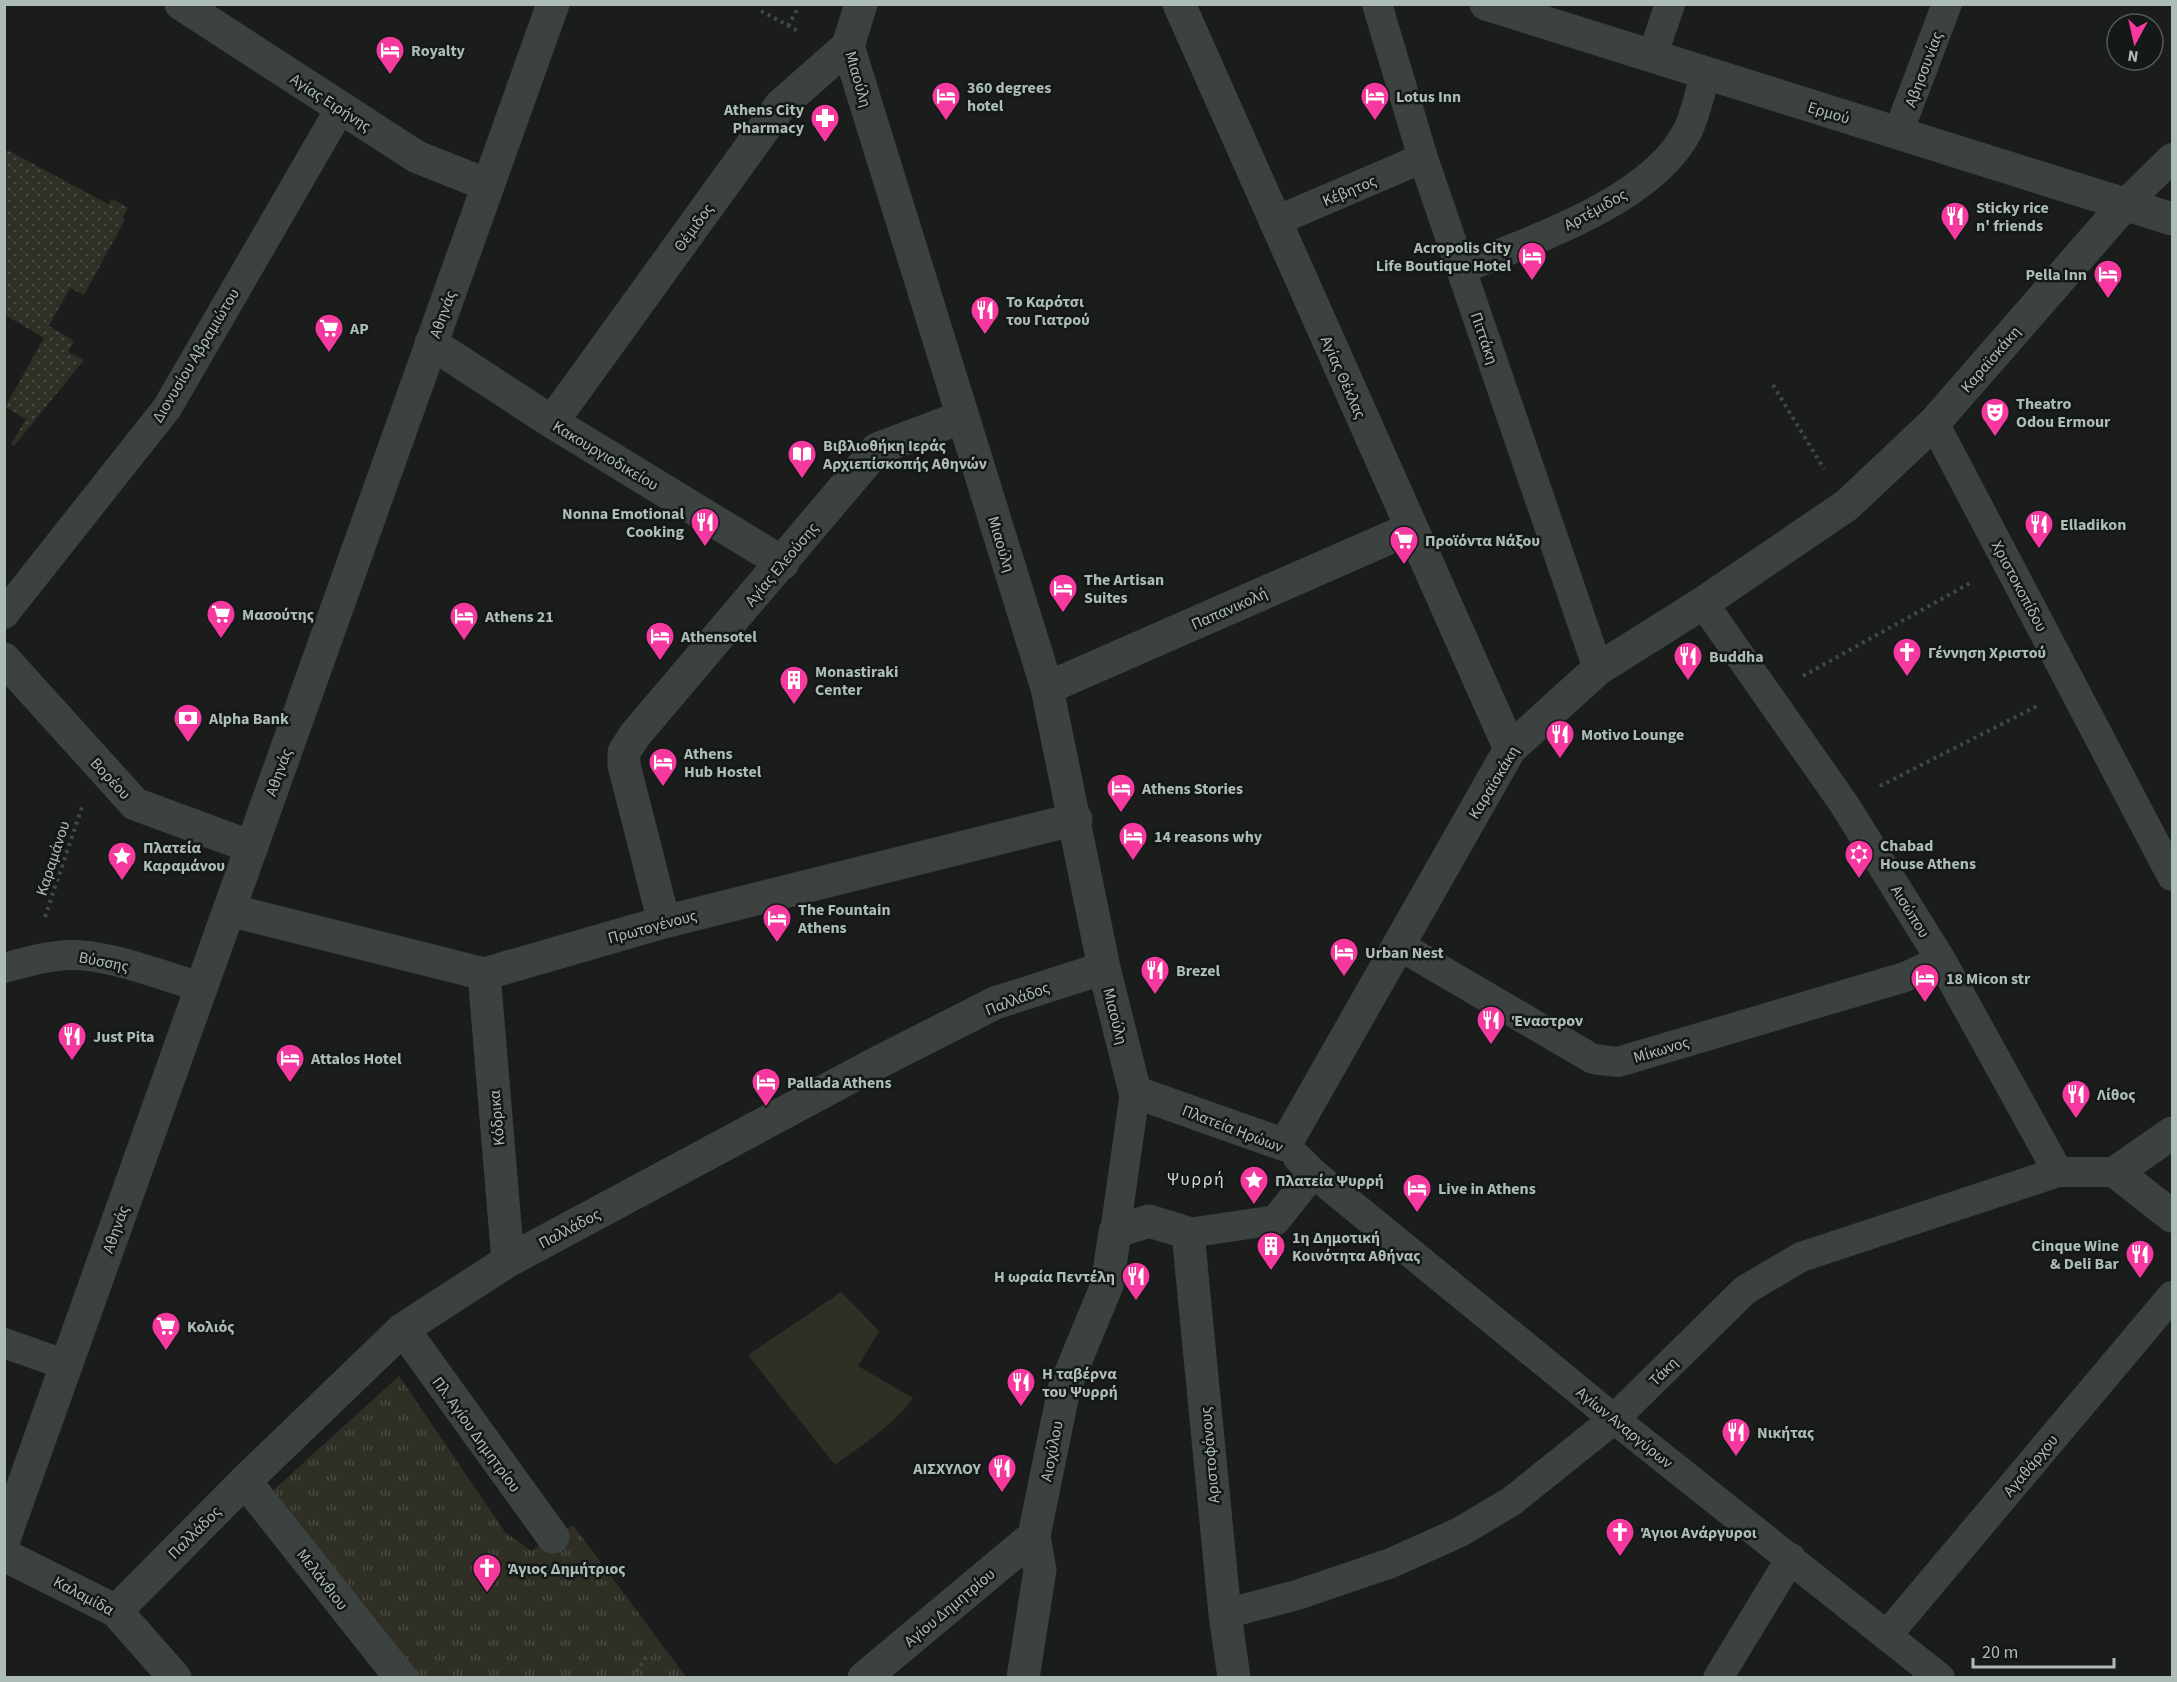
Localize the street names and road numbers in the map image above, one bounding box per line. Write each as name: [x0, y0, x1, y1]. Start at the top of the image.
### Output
street label: Αβησσυνίας: [1899, 28, 1948, 110]
street label: Μιαούλη: [840, 48, 877, 110]
street label: Αγίας Ειρήνης: [286, 68, 375, 137]
street label: Ερμού: [1805, 96, 1852, 130]
street label: Κέβητος: [1319, 170, 1380, 212]
street label: Αρτέμιδος: [1560, 184, 1631, 236]
street label: Θέμιδος: [669, 199, 719, 256]
street label: Διονυσίου Αβραμιώτου: [147, 284, 245, 427]
street label: Αθηνάς: [424, 287, 462, 341]
street label: Πιττάκη: [1465, 309, 1503, 367]
street label: Καραϊσκάκη: [1956, 322, 2026, 398]
street label: Αγίας Θέκλας: [1315, 333, 1371, 422]
street label: Κακουργιοδικείου: [548, 416, 662, 496]
street label: Μιαούλη: [982, 513, 1020, 575]
street label: Αγίας Ελεούσης: [740, 518, 824, 611]
street label: Χριστοκοπίδου: [1986, 537, 2052, 636]
street label: Παπανικολή: [1188, 582, 1271, 636]
street label: Καραϊσκάκη: [1463, 742, 1524, 823]
street label: Αθηνάς: [260, 745, 298, 799]
street label: Βορέου: [85, 753, 136, 805]
street label: Καραμάνου: [30, 818, 75, 899]
street label: Αισώπου: [1885, 881, 1935, 942]
street label: Πρωτογένους: [605, 905, 699, 949]
street label: Βύσσης: [77, 946, 131, 978]
street label: Παλλάδος: [982, 977, 1053, 1021]
street label: Μιαούλη: [1097, 986, 1133, 1047]
street label: Μίκωνος: [1631, 1031, 1692, 1069]
street label: Κόδρικα: [484, 1089, 510, 1147]
street label: Πλατεία Ηρώων: [1179, 1100, 1287, 1158]
street label: Αθηνάς: [97, 1202, 135, 1256]
street label: Παλλάδος: [535, 1203, 604, 1254]
street label: Τάκη: [1644, 1352, 1683, 1391]
street label: Πλ. Αγίου Δημητρίου: [427, 1372, 526, 1497]
street label: Αγίων Αναργύρων: [1571, 1382, 1678, 1474]
street label: Αριστοφάνους: [1195, 1406, 1225, 1504]
street label: Αισχύλου: [1035, 1419, 1069, 1483]
street label: Αγαθάρχου: [1998, 1430, 2063, 1502]
street label: Παλλάδος: [163, 1501, 226, 1564]
street label: Μελάνθιου: [291, 1544, 353, 1615]
street label: Αγίου Δημητρίου: [899, 1563, 1000, 1652]
street label: Καλαμίδα: [49, 1571, 118, 1621]

